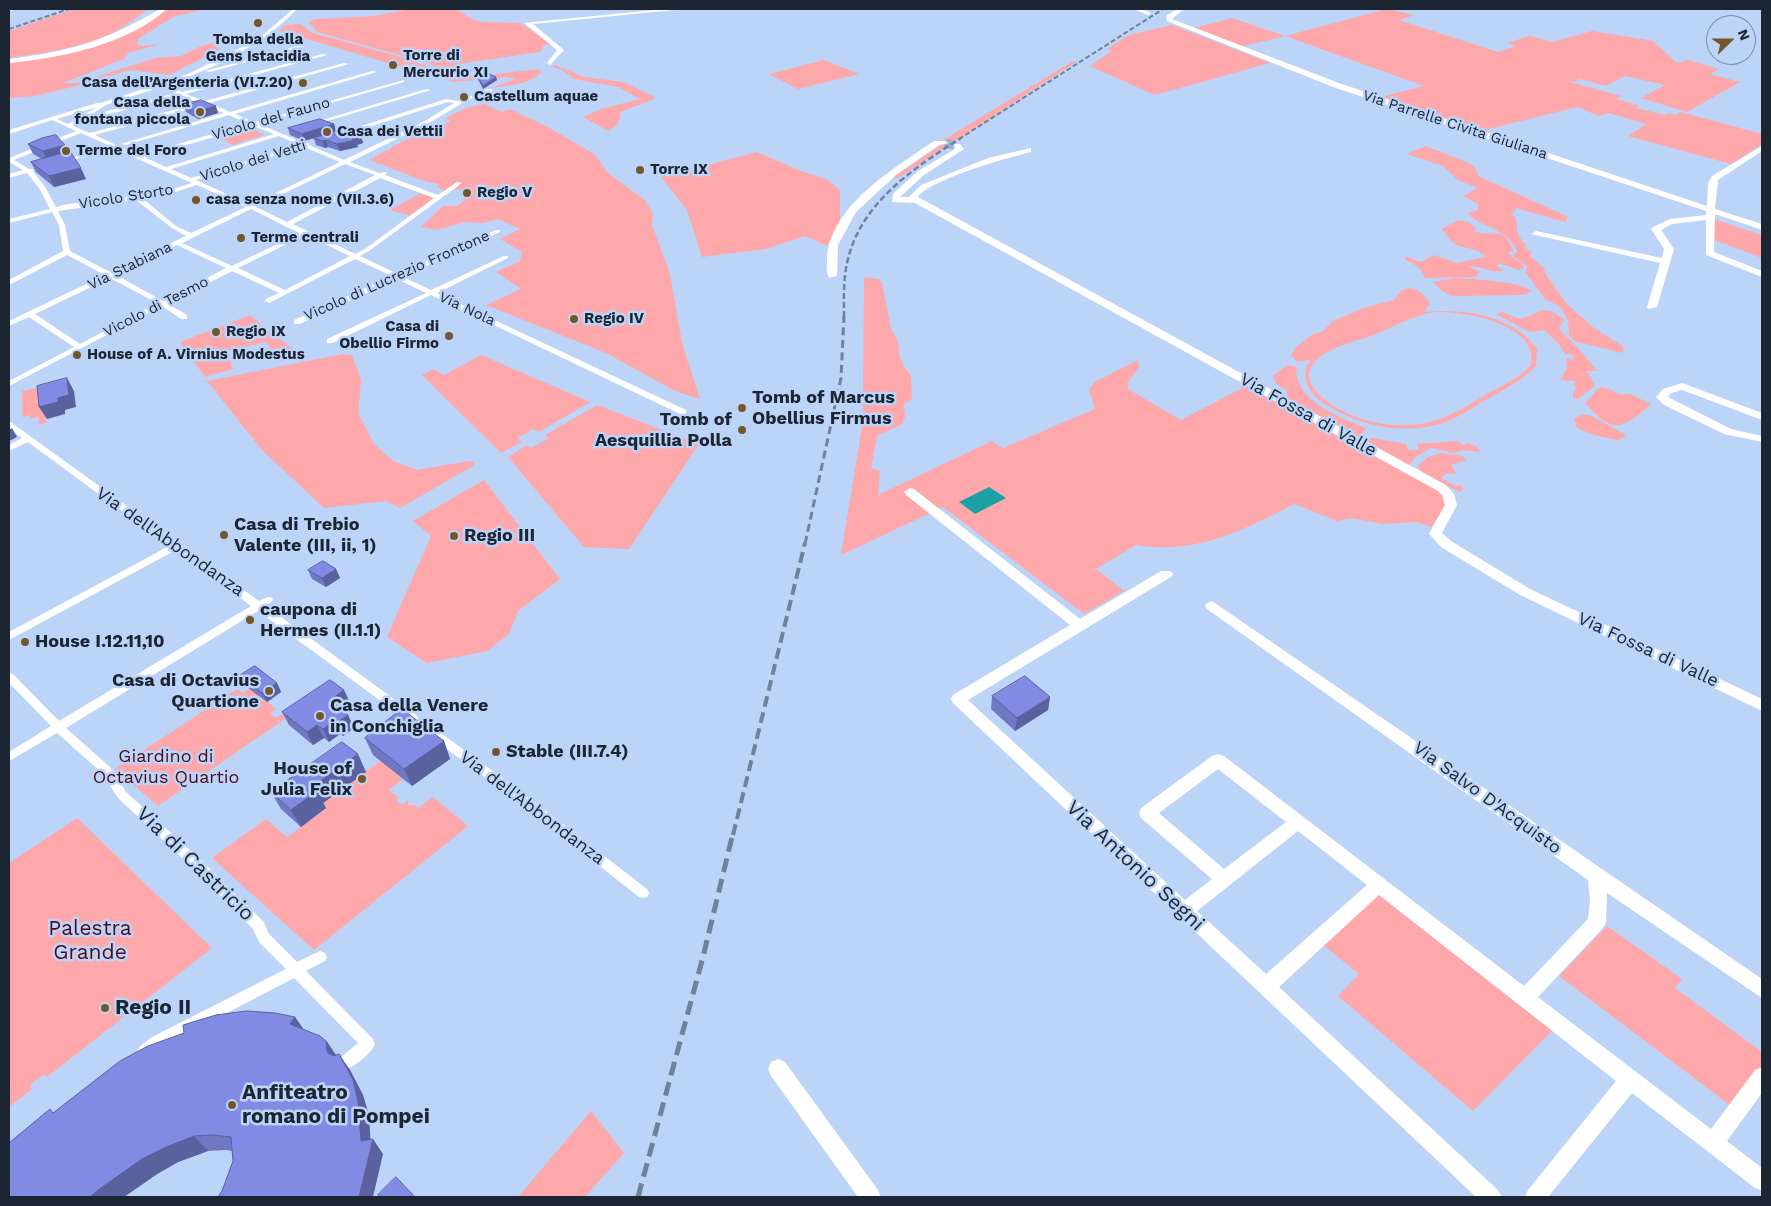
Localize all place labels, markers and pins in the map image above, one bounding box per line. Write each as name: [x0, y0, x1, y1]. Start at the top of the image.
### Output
marker: Tomba della Gens Istacidia: [252, 17, 264, 29]
place label: Tomba della Gens Istacidia: [206, 31, 310, 66]
place label: Torre di Mercurio XI: [403, 47, 488, 82]
marker: Torre di Mercurio XI: [387, 59, 399, 71]
place label: Casa dell’Argenteria (VI.7.20): [82, 74, 293, 92]
marker: Casa dell’Argenteria (VI.7.20): [297, 77, 309, 89]
place label: Castellum aquae: [474, 88, 598, 106]
marker: Castellum aquae: [458, 91, 470, 103]
place label: Casa della fontana piccola: [75, 94, 190, 129]
marker: Casa della fontana piccola: [194, 106, 206, 118]
place label: Casa dei Vettii: [337, 123, 443, 141]
marker: Casa dei Vettii: [321, 126, 333, 138]
place label: Terme del Foro: [76, 142, 187, 160]
marker: Terme del Foro: [60, 145, 72, 157]
place label: Torre IX: [650, 161, 708, 179]
marker: Torre IX: [634, 164, 646, 176]
place label: Regio V: [477, 184, 532, 202]
marker: Regio V: [461, 187, 473, 199]
place label: casa senza nome (VII.3.6): [206, 191, 394, 209]
marker: casa senza nome (VII.3.6): [190, 194, 202, 206]
place label: Terme centrali: [251, 229, 359, 247]
marker: Terme centrali: [235, 232, 247, 244]
place label: Regio IV: [584, 310, 644, 328]
marker: Regio IV: [568, 313, 580, 325]
place label: Casa di Obellio Firmo: [339, 318, 439, 353]
place label: Regio IX: [226, 323, 286, 341]
marker: Regio IX: [210, 326, 222, 338]
marker: Casa di Obellio Firmo: [443, 330, 455, 342]
place label: House of A. Virnius Modestus: [87, 346, 305, 364]
marker: House of A. Virnius Modestus: [71, 349, 83, 361]
place label: Tomb of Marcus Obellius Firmus: [752, 387, 895, 429]
marker: Tomb of Marcus Obellius Firmus: [736, 402, 748, 414]
place label: Tomb of Aesquillia Polla: [595, 409, 732, 452]
marker: Tomb of Aesquillia Polla: [736, 424, 748, 436]
place label: Casa di Trebio Valente (III, ii, 1): [234, 514, 377, 556]
place label: Regio III: [464, 525, 535, 547]
marker: Casa di Trebio Valente (III, ii, 1): [218, 529, 230, 541]
marker: Regio III: [448, 530, 460, 542]
place label: caupona di Hermes (II.1.1): [260, 599, 381, 642]
marker: caupona di Hermes (II.1.1): [244, 614, 256, 626]
place label: House I.12.11,10: [35, 631, 165, 653]
marker: House I.12.11,10: [19, 636, 31, 648]
place label: Casa di Octavius Quartione: [112, 670, 259, 712]
marker: Casa di Octavius Quartione: [263, 685, 275, 697]
place label: Casa della Venere in Conchiglia: [330, 695, 488, 738]
marker: Casa della Venere in Conchiglia: [314, 710, 326, 722]
place label: Stable (III.7.4): [506, 741, 628, 763]
marker: Stable (III.7.4): [490, 746, 502, 758]
place label: House of Julia Felix: [261, 758, 352, 801]
marker: House of Julia Felix: [356, 773, 368, 785]
place label: Regio II: [115, 995, 191, 1021]
marker: Regio II: [99, 1002, 111, 1014]
place label: Anfiteatro romano di Pompei: [242, 1080, 430, 1130]
marker: Anfiteatro romano di Pompei: [226, 1099, 238, 1111]

